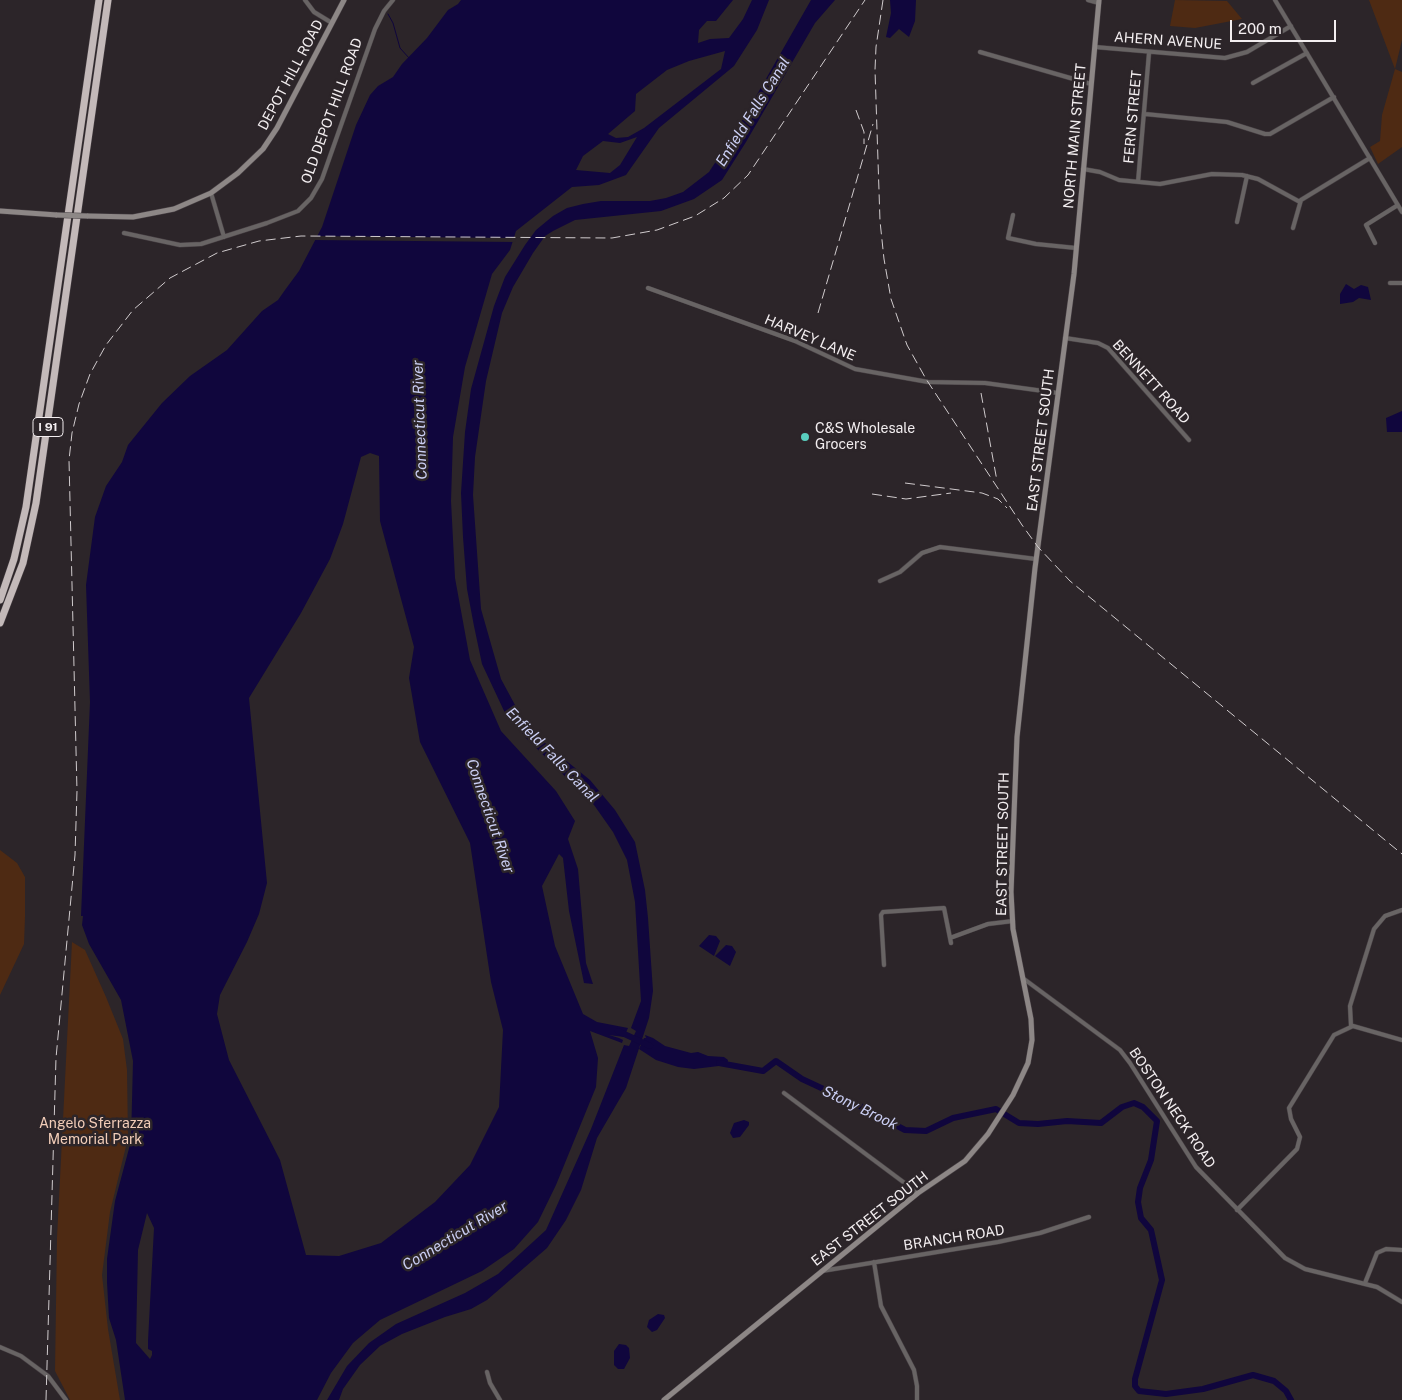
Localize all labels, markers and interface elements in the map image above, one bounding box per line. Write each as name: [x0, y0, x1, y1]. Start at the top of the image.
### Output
scale bar: [1232, 10, 1338, 42]
street label: DEPOT HILL ROAD: [255, 17, 327, 133]
text: 200 m: [1238, 20, 1282, 37]
street label: AHERN AVENUE: [1113, 29, 1223, 53]
street label: OLD DEPOT HILL ROAD: [298, 36, 366, 186]
water label: Enfield Falls Canal: [712, 54, 794, 170]
street label: NORTH MAIN STREET: [1060, 63, 1090, 209]
street label: FERN STREET: [1121, 70, 1145, 164]
street label: HARVEY LANE: [762, 311, 858, 365]
street label: BENNETT ROAD: [1109, 336, 1193, 428]
water label: Connecticut River: [409, 360, 431, 480]
street label: EAST STREET SOUTH: [1024, 368, 1058, 512]
road number: I 91: [33, 418, 63, 437]
place label: C&S Wholesale Grocers: [815, 421, 915, 454]
marker: C&S Wholesale Grocers: [799, 431, 811, 443]
water label: Enfield Falls Canal: [502, 704, 602, 806]
water label: Connecticut River: [462, 757, 518, 875]
street label: EAST STREET SOUTH: [993, 772, 1013, 916]
street label: BOSTON NECK ROAD: [1125, 1045, 1219, 1171]
water label: Stony Brook: [819, 1082, 901, 1134]
park label: Angelo Sferrazza Memorial Park: [39, 1116, 151, 1148]
street label: EAST STREET SOUTH: [808, 1168, 932, 1270]
water label: Connecticut River: [399, 1197, 511, 1275]
street label: BRANCH ROAD: [902, 1222, 1006, 1254]

